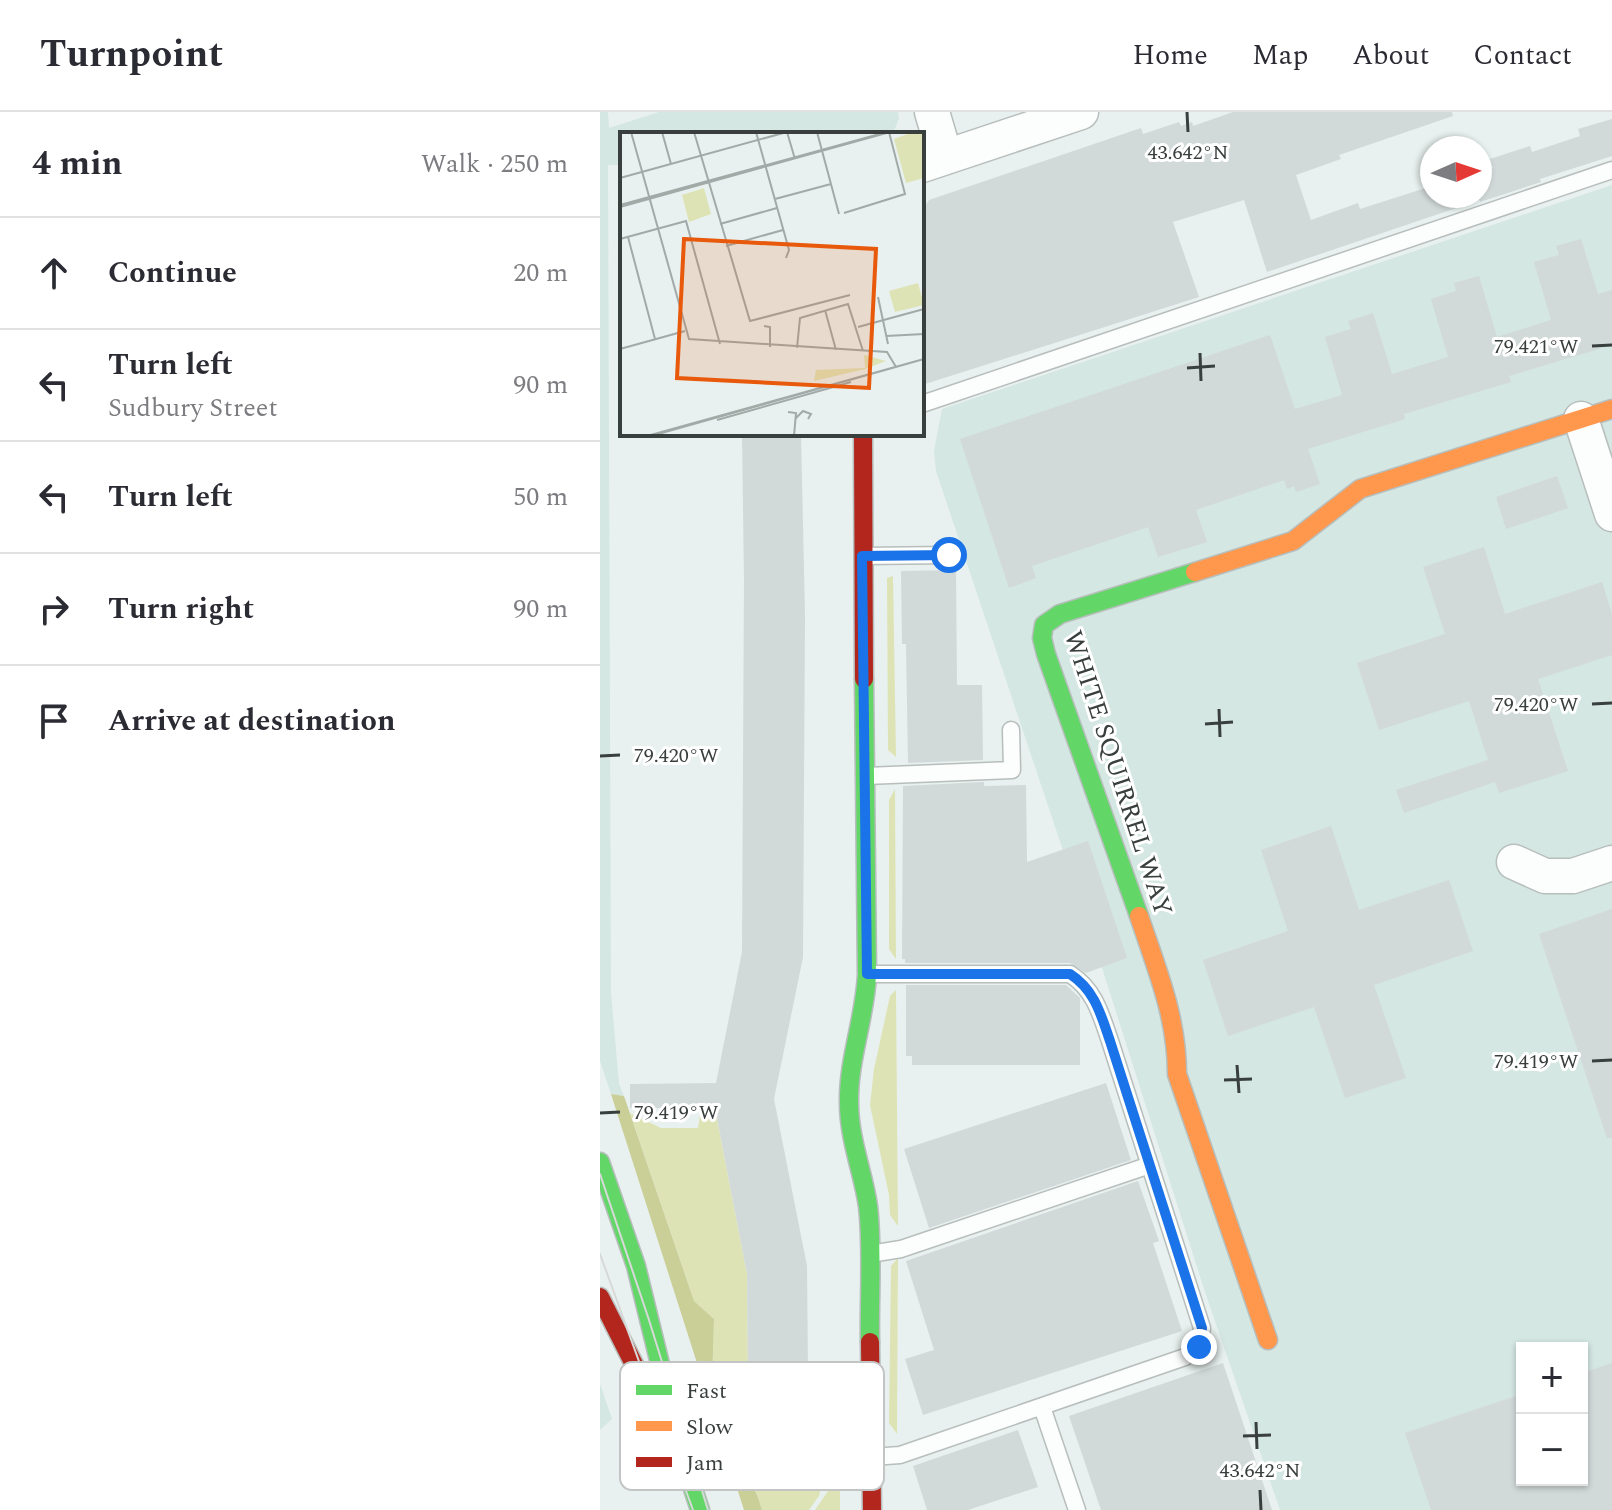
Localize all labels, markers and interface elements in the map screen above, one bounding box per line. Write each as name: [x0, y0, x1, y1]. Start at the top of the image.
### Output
text: Turnpoint: [40, 26, 223, 84]
text: Home: [1132, 34, 1208, 77]
text: Map: [1252, 34, 1308, 77]
text: About: [1352, 34, 1429, 77]
text: Contact: [1473, 34, 1572, 77]
inset map: [620, 132, 924, 436]
north arrow: [1420, 136, 1492, 208]
text: 4 min: [32, 138, 122, 190]
text: 43.642°N: [1148, 138, 1228, 168]
text: Walk · 250 m: [421, 144, 568, 184]
text: Continue: [108, 250, 237, 296]
icon: ahead: [32, 251, 76, 295]
text: 20 m: [513, 253, 568, 293]
text: 79.421°W: [1494, 332, 1579, 362]
text: Turn left: [108, 342, 233, 388]
icon: left: [32, 363, 76, 407]
text: 90 m: [513, 365, 568, 405]
text: Sudbury Street: [108, 388, 278, 428]
text: Turn left: [108, 474, 233, 520]
icon: left: [32, 475, 76, 519]
text: 50 m: [513, 477, 568, 517]
route start: [931, 537, 967, 573]
text: Turn right: [108, 586, 254, 632]
icon: right: [32, 587, 76, 631]
text: 90 m: [513, 589, 568, 629]
street label: WHITE SQUIRREL WAY: [1053, 625, 1183, 921]
text: 79.420°W: [1494, 690, 1579, 720]
text: Arrive at destination: [108, 698, 395, 744]
icon: arrive: [32, 699, 76, 743]
text: 79.420°W: [634, 741, 719, 771]
text: 79.419°W: [1494, 1047, 1579, 1077]
text: 79.419°W: [634, 1098, 719, 1128]
route end: [1181, 1329, 1217, 1365]
map controls: [1516, 1342, 1588, 1486]
button: +: [1516, 1342, 1588, 1414]
legend: [620, 1362, 884, 1490]
text: Fast: [686, 1375, 727, 1408]
text: Slow: [686, 1411, 734, 1444]
button: −: [1516, 1414, 1588, 1486]
text: Jam: [686, 1447, 724, 1480]
text: 43.642°N: [1220, 1456, 1300, 1486]

